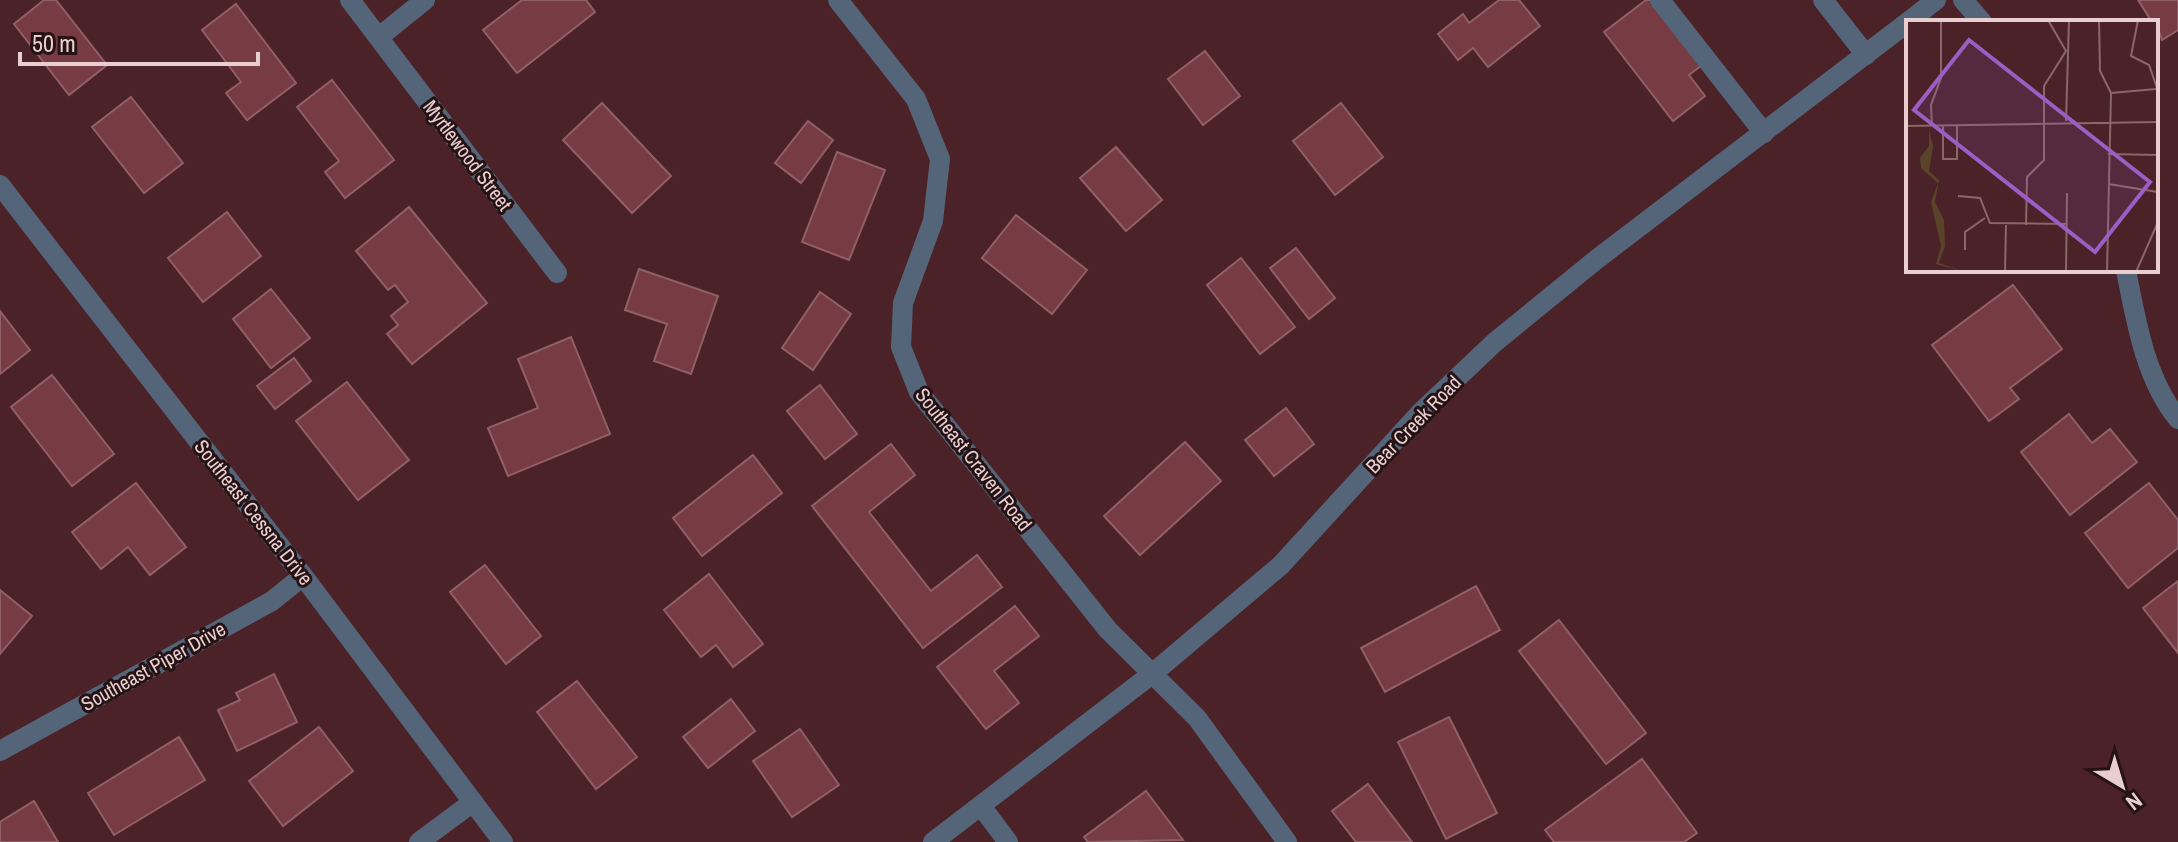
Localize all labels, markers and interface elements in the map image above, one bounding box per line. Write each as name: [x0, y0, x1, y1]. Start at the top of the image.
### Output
scale bar: [20, 16, 258, 66]
inset map: [1906, 20, 2158, 272]
text: 50 m: [32, 27, 76, 59]
street label: Myrtlewood Street: [417, 94, 519, 216]
street label: Bear Creek Road: [1359, 369, 1467, 479]
street label: Southeast Craven Road: [909, 382, 1039, 536]
street label: Southeast Cessna Drive: [189, 434, 319, 590]
street label: Southeast Piper Drive: [76, 615, 230, 717]
north arrow: [2082, 746, 2162, 826]
text: N: [2120, 786, 2149, 818]

